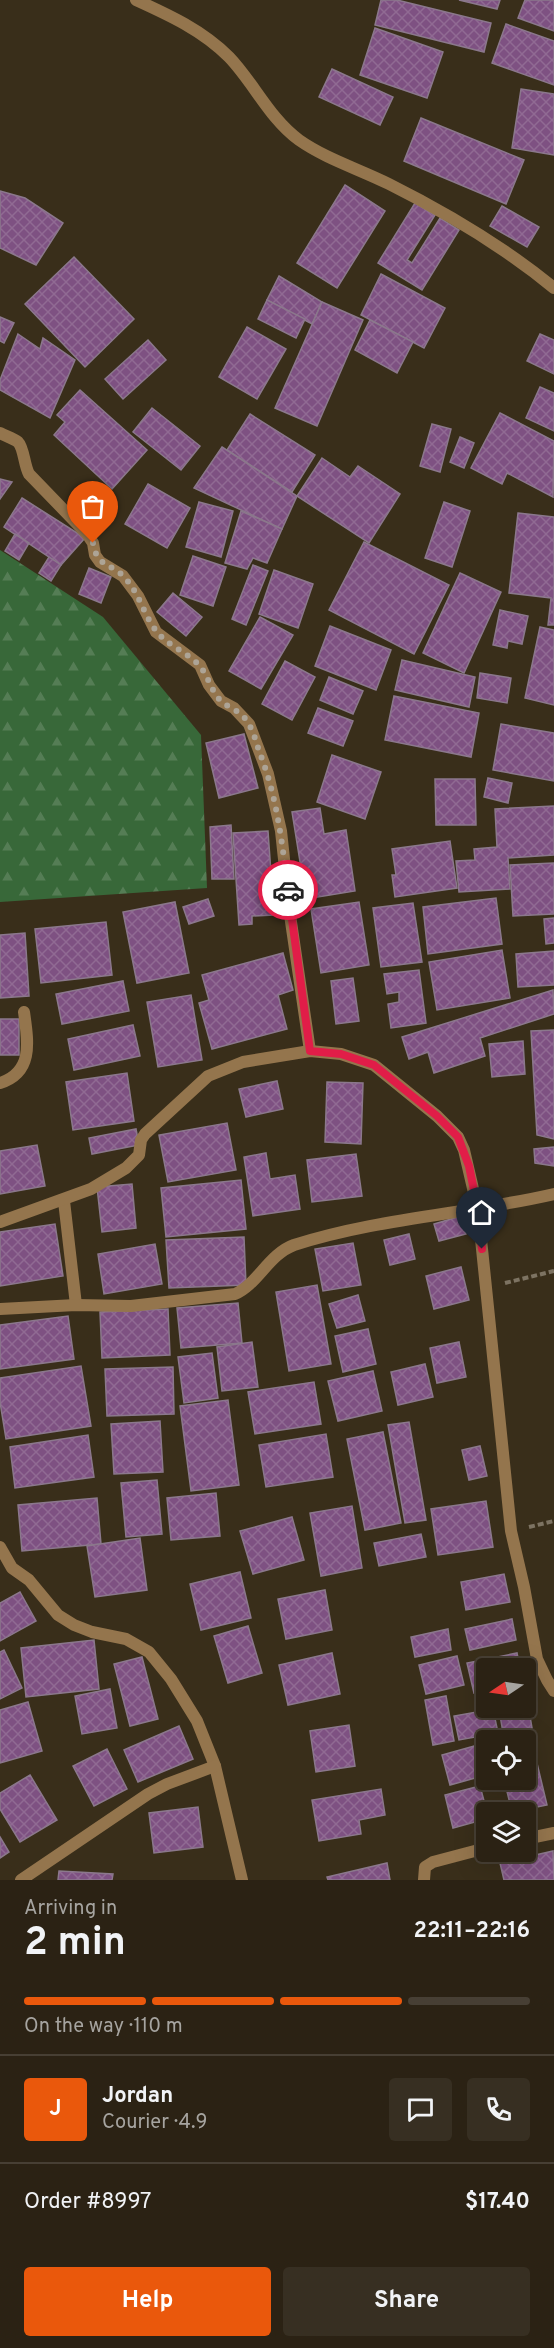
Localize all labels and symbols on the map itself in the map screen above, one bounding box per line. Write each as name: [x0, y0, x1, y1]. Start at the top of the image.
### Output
pin: [67, 481, 118, 543]
courier: [258, 860, 318, 920]
pin: [456, 1187, 507, 1249]
north arrow: [476, 1658, 536, 1718]

